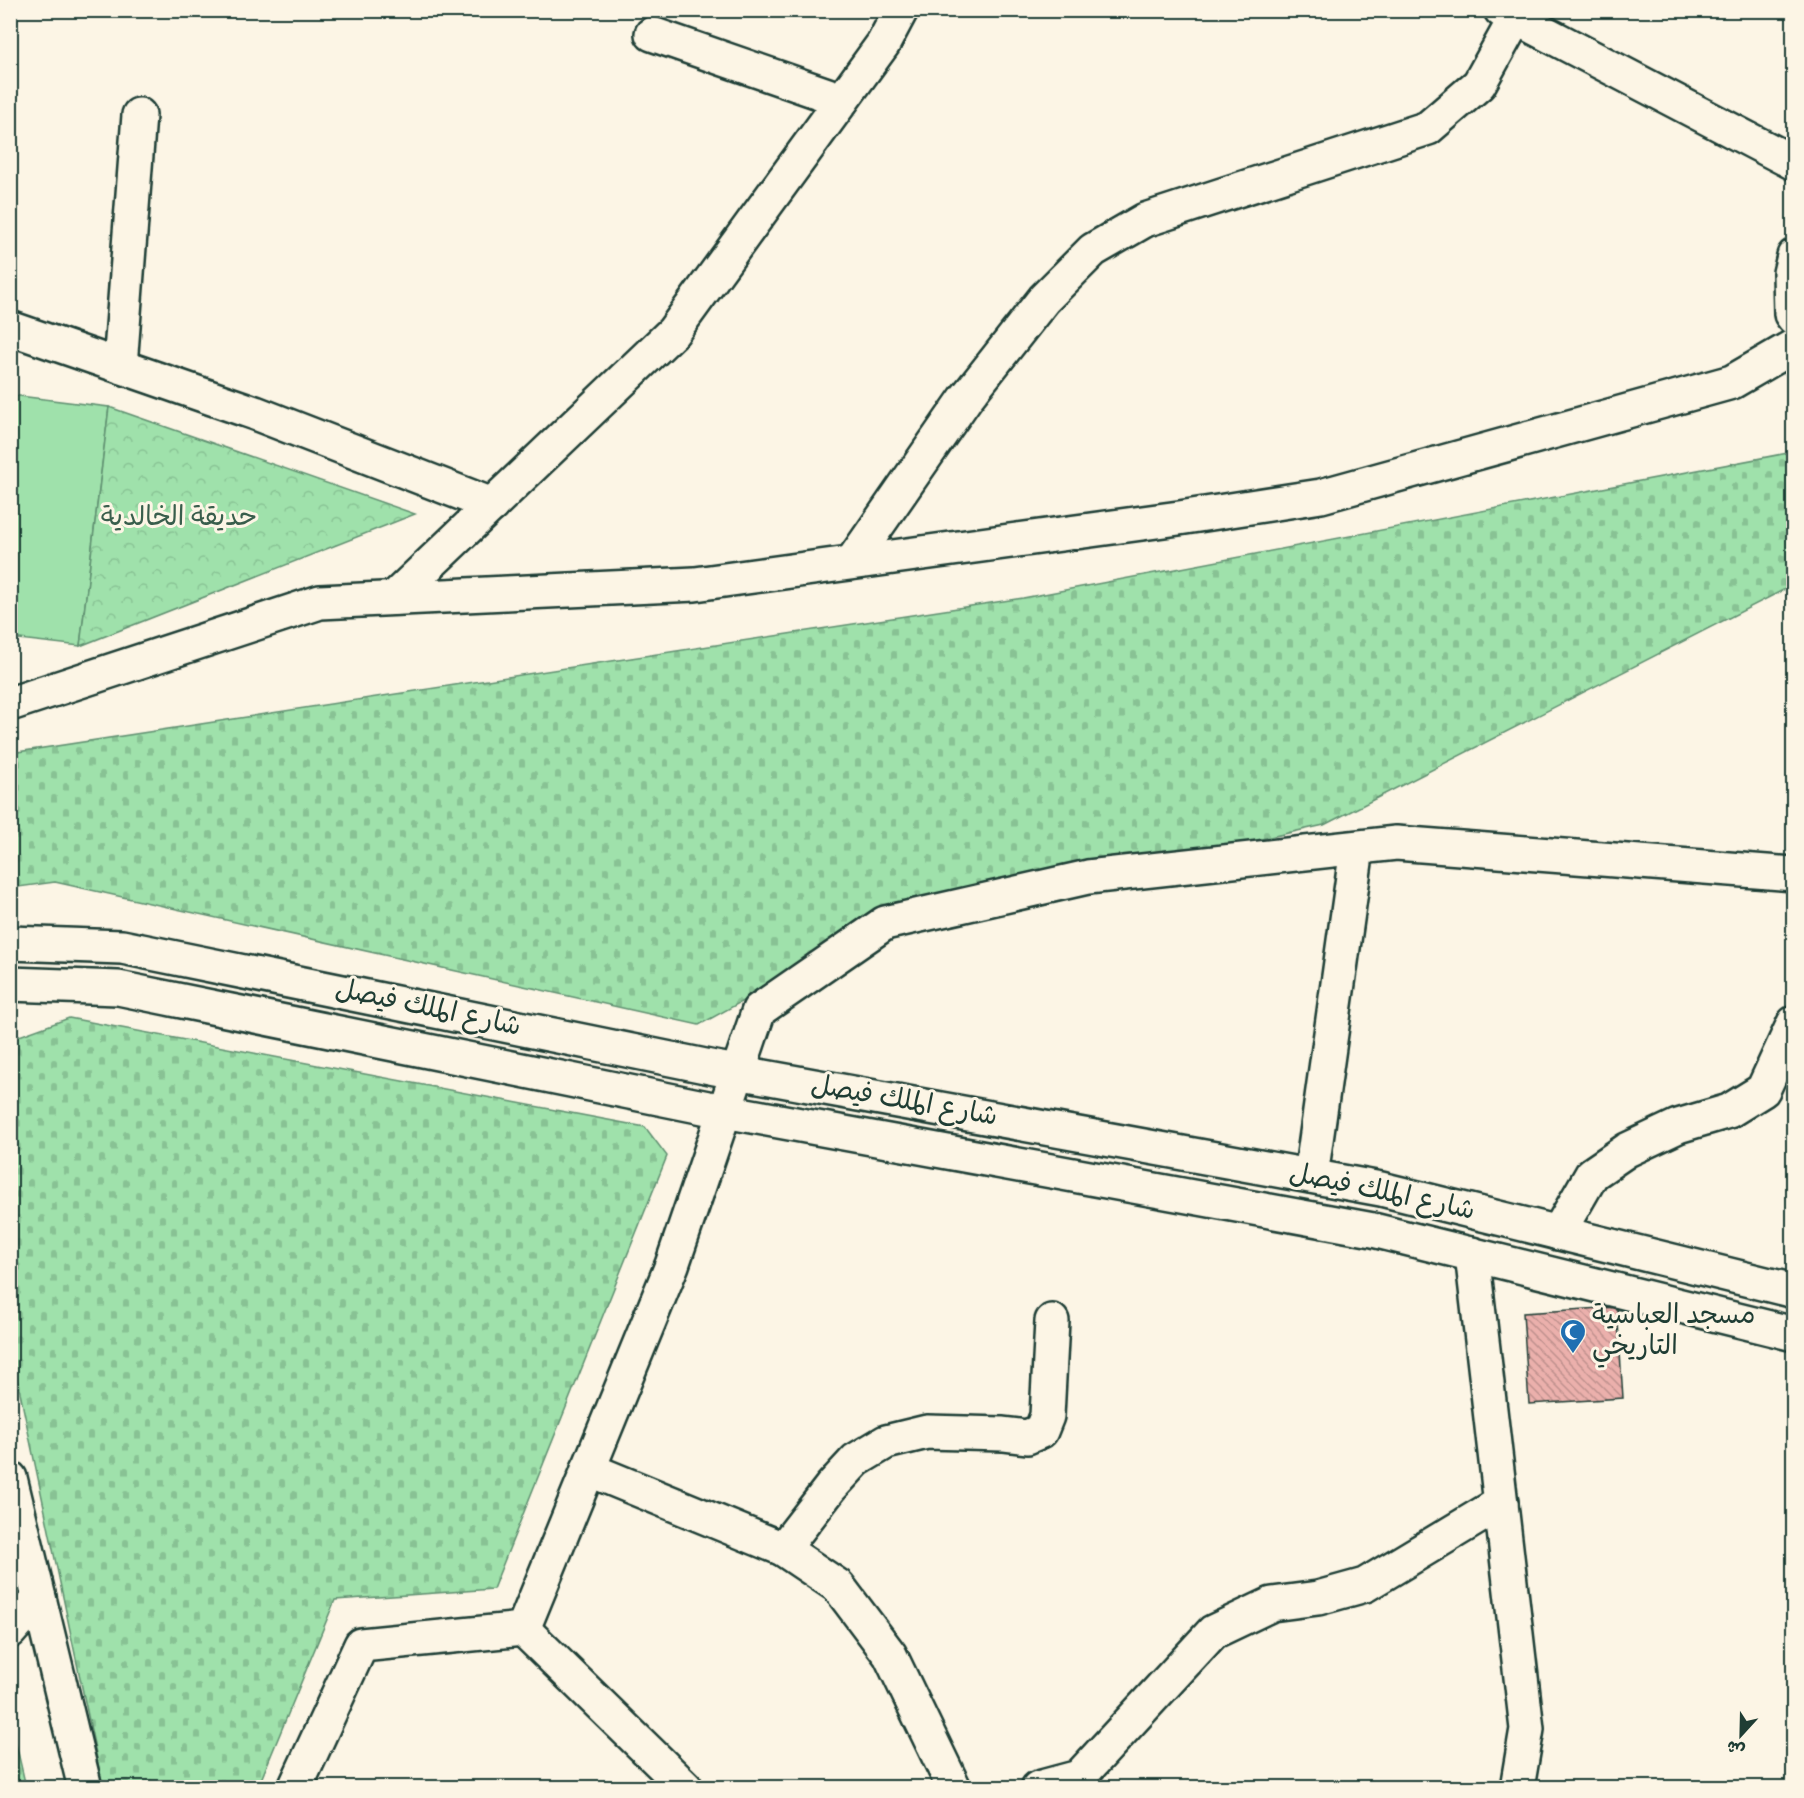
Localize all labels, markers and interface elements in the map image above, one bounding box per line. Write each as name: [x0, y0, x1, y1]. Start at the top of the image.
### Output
park label: حديقة الخالدية: [101, 499, 257, 538]
street label: شارع الملك فيصل: [332, 970, 524, 1048]
street label: شارع الملك فيصل: [808, 1066, 1000, 1138]
street label: شارع الملك فيصل: [1286, 1154, 1478, 1232]
place label: مسجد العباسية التاريخي: [1592, 1297, 1755, 1368]
mosque icon: مسجد العباسية التاريخي: [1558, 1317, 1588, 1355]
north arrow: [1711, 1705, 1771, 1765]
text: ش: [1723, 1733, 1749, 1761]

